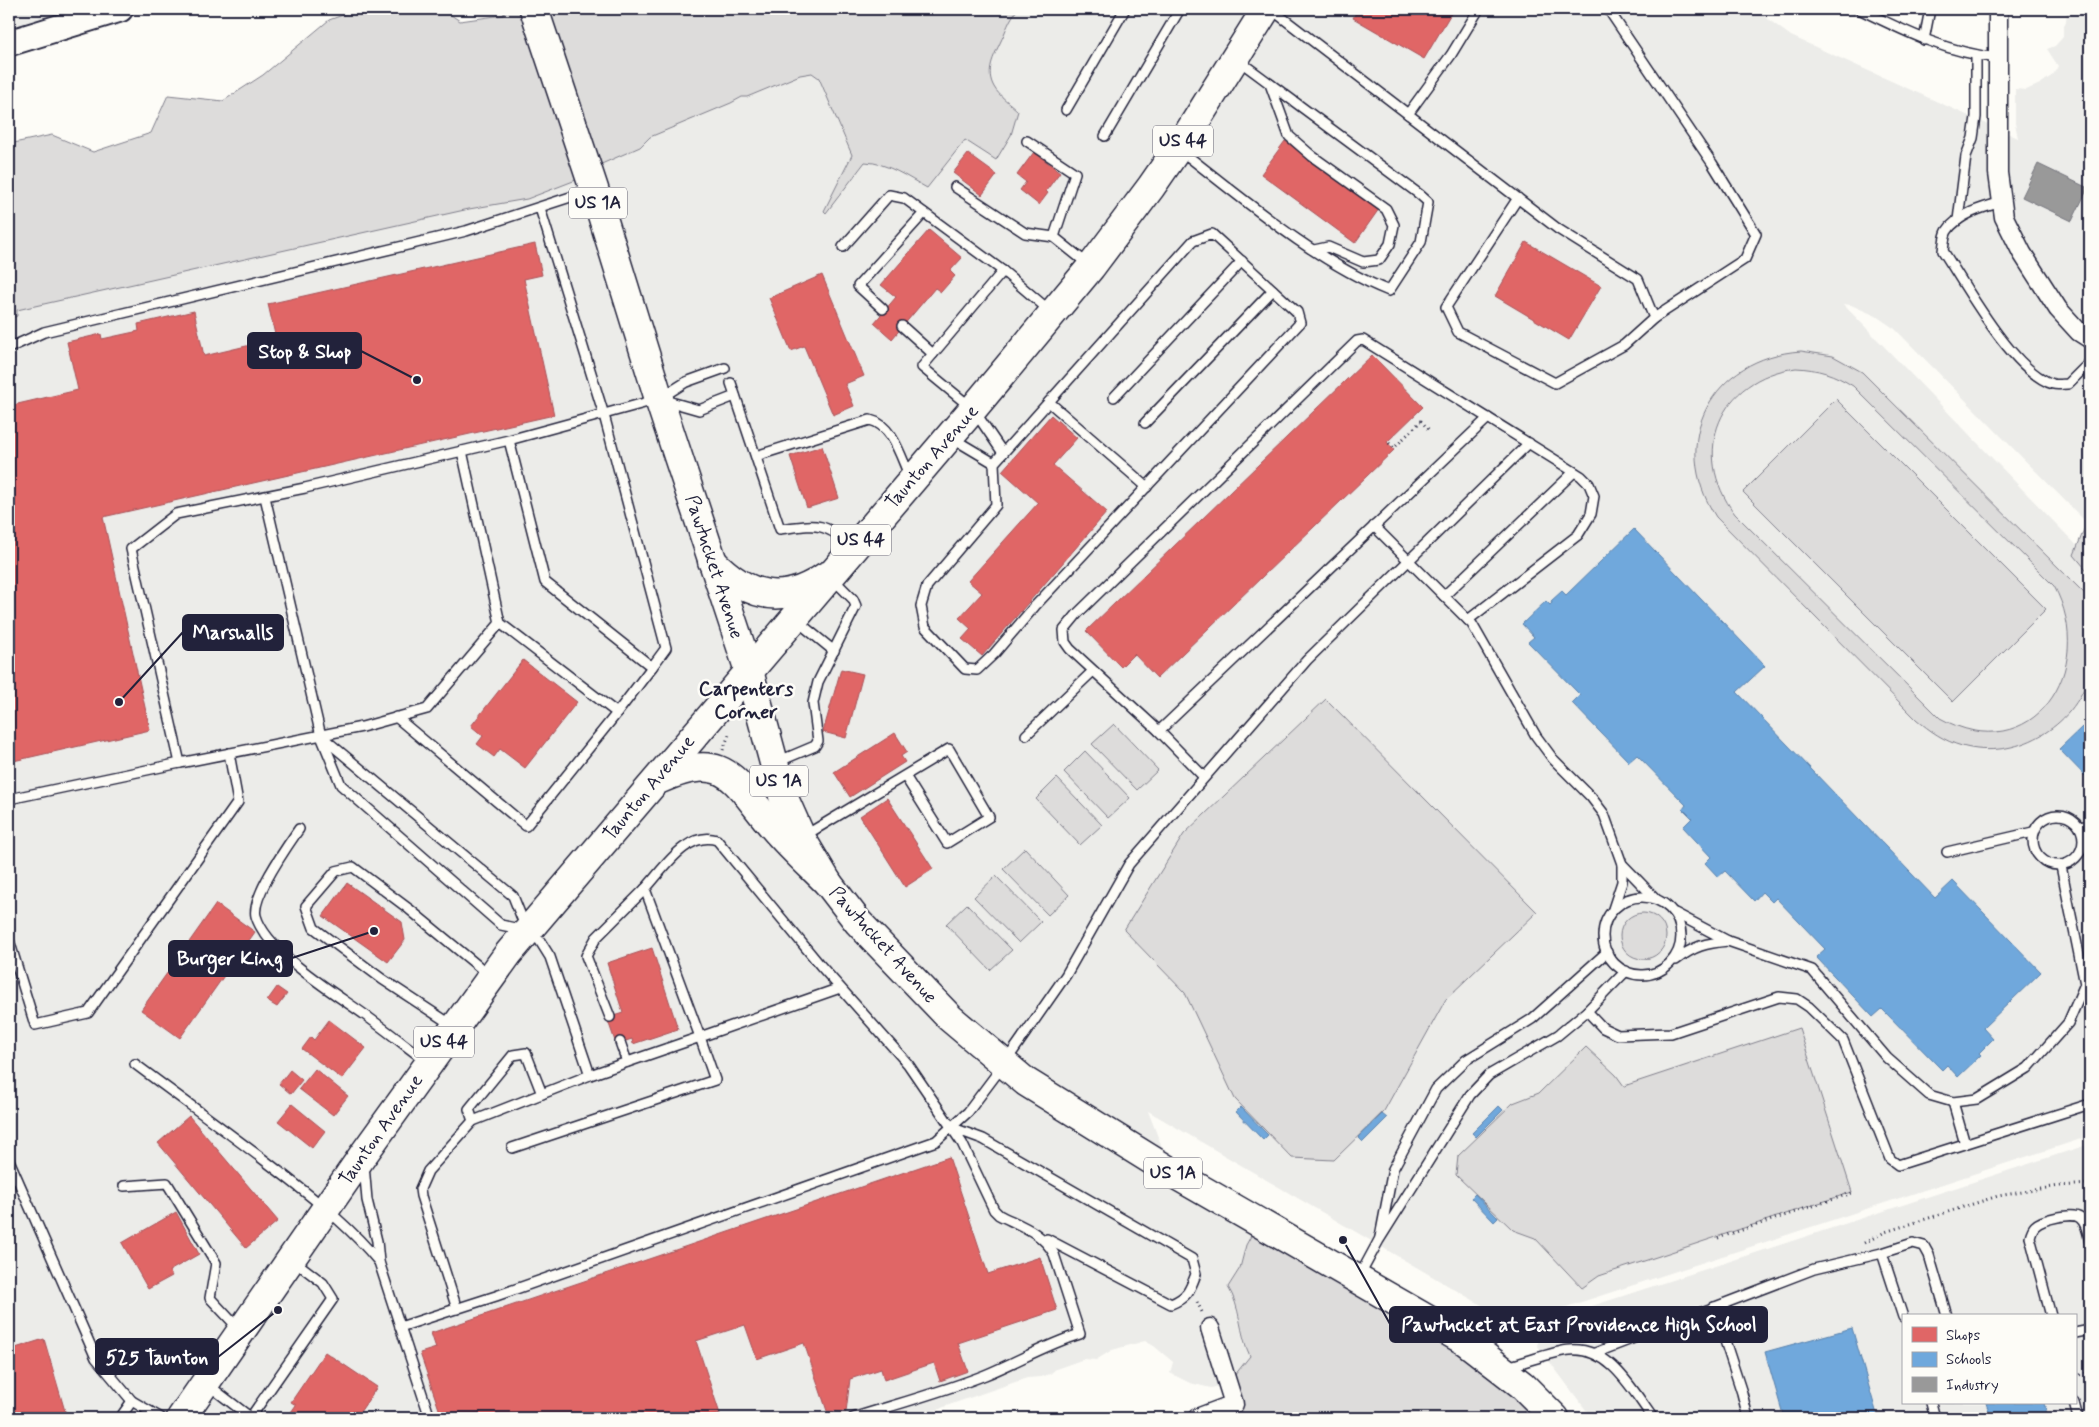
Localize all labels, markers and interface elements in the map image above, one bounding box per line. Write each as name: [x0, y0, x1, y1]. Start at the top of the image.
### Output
road number: US 44: [1153, 125, 1213, 156]
road number: US 1A: [569, 188, 627, 218]
callout: Stop & Shop: [248, 333, 361, 368]
text: Stop & Shop: [258, 339, 352, 366]
street label: Taunton Avenue: [880, 399, 984, 515]
street label: Pawtucket Avenue: [679, 492, 749, 642]
road number: US 44: [831, 524, 891, 556]
callout: Marshalls: [183, 615, 283, 650]
text: Marshalls: [193, 620, 274, 647]
district label: Carpenters Corner: [699, 676, 793, 726]
street label: Taunton Avenue: [597, 730, 701, 846]
road number: US 1A: [750, 766, 808, 796]
street label: Pawtucket Avenue: [824, 881, 942, 1009]
callout: Burger King: [169, 941, 292, 976]
text: Burger King: [177, 946, 283, 975]
road number: US 44: [414, 1026, 474, 1058]
street label: Taunton Avenue: [333, 1069, 429, 1191]
road number: US 1A: [1144, 1158, 1202, 1188]
callout: Pawtucket at East Providence High School: [1390, 1307, 1767, 1342]
text: Pawtucket at East Providence High School: [1401, 1312, 1757, 1341]
legend: [1902, 1314, 2076, 1404]
text: Shops: [1946, 1326, 1981, 1346]
callout: 525 Taunton: [96, 1339, 218, 1374]
text: 525 Taunton: [106, 1345, 208, 1372]
text: Schools: [1946, 1350, 1992, 1370]
text: Industry: [1946, 1376, 1999, 1396]

